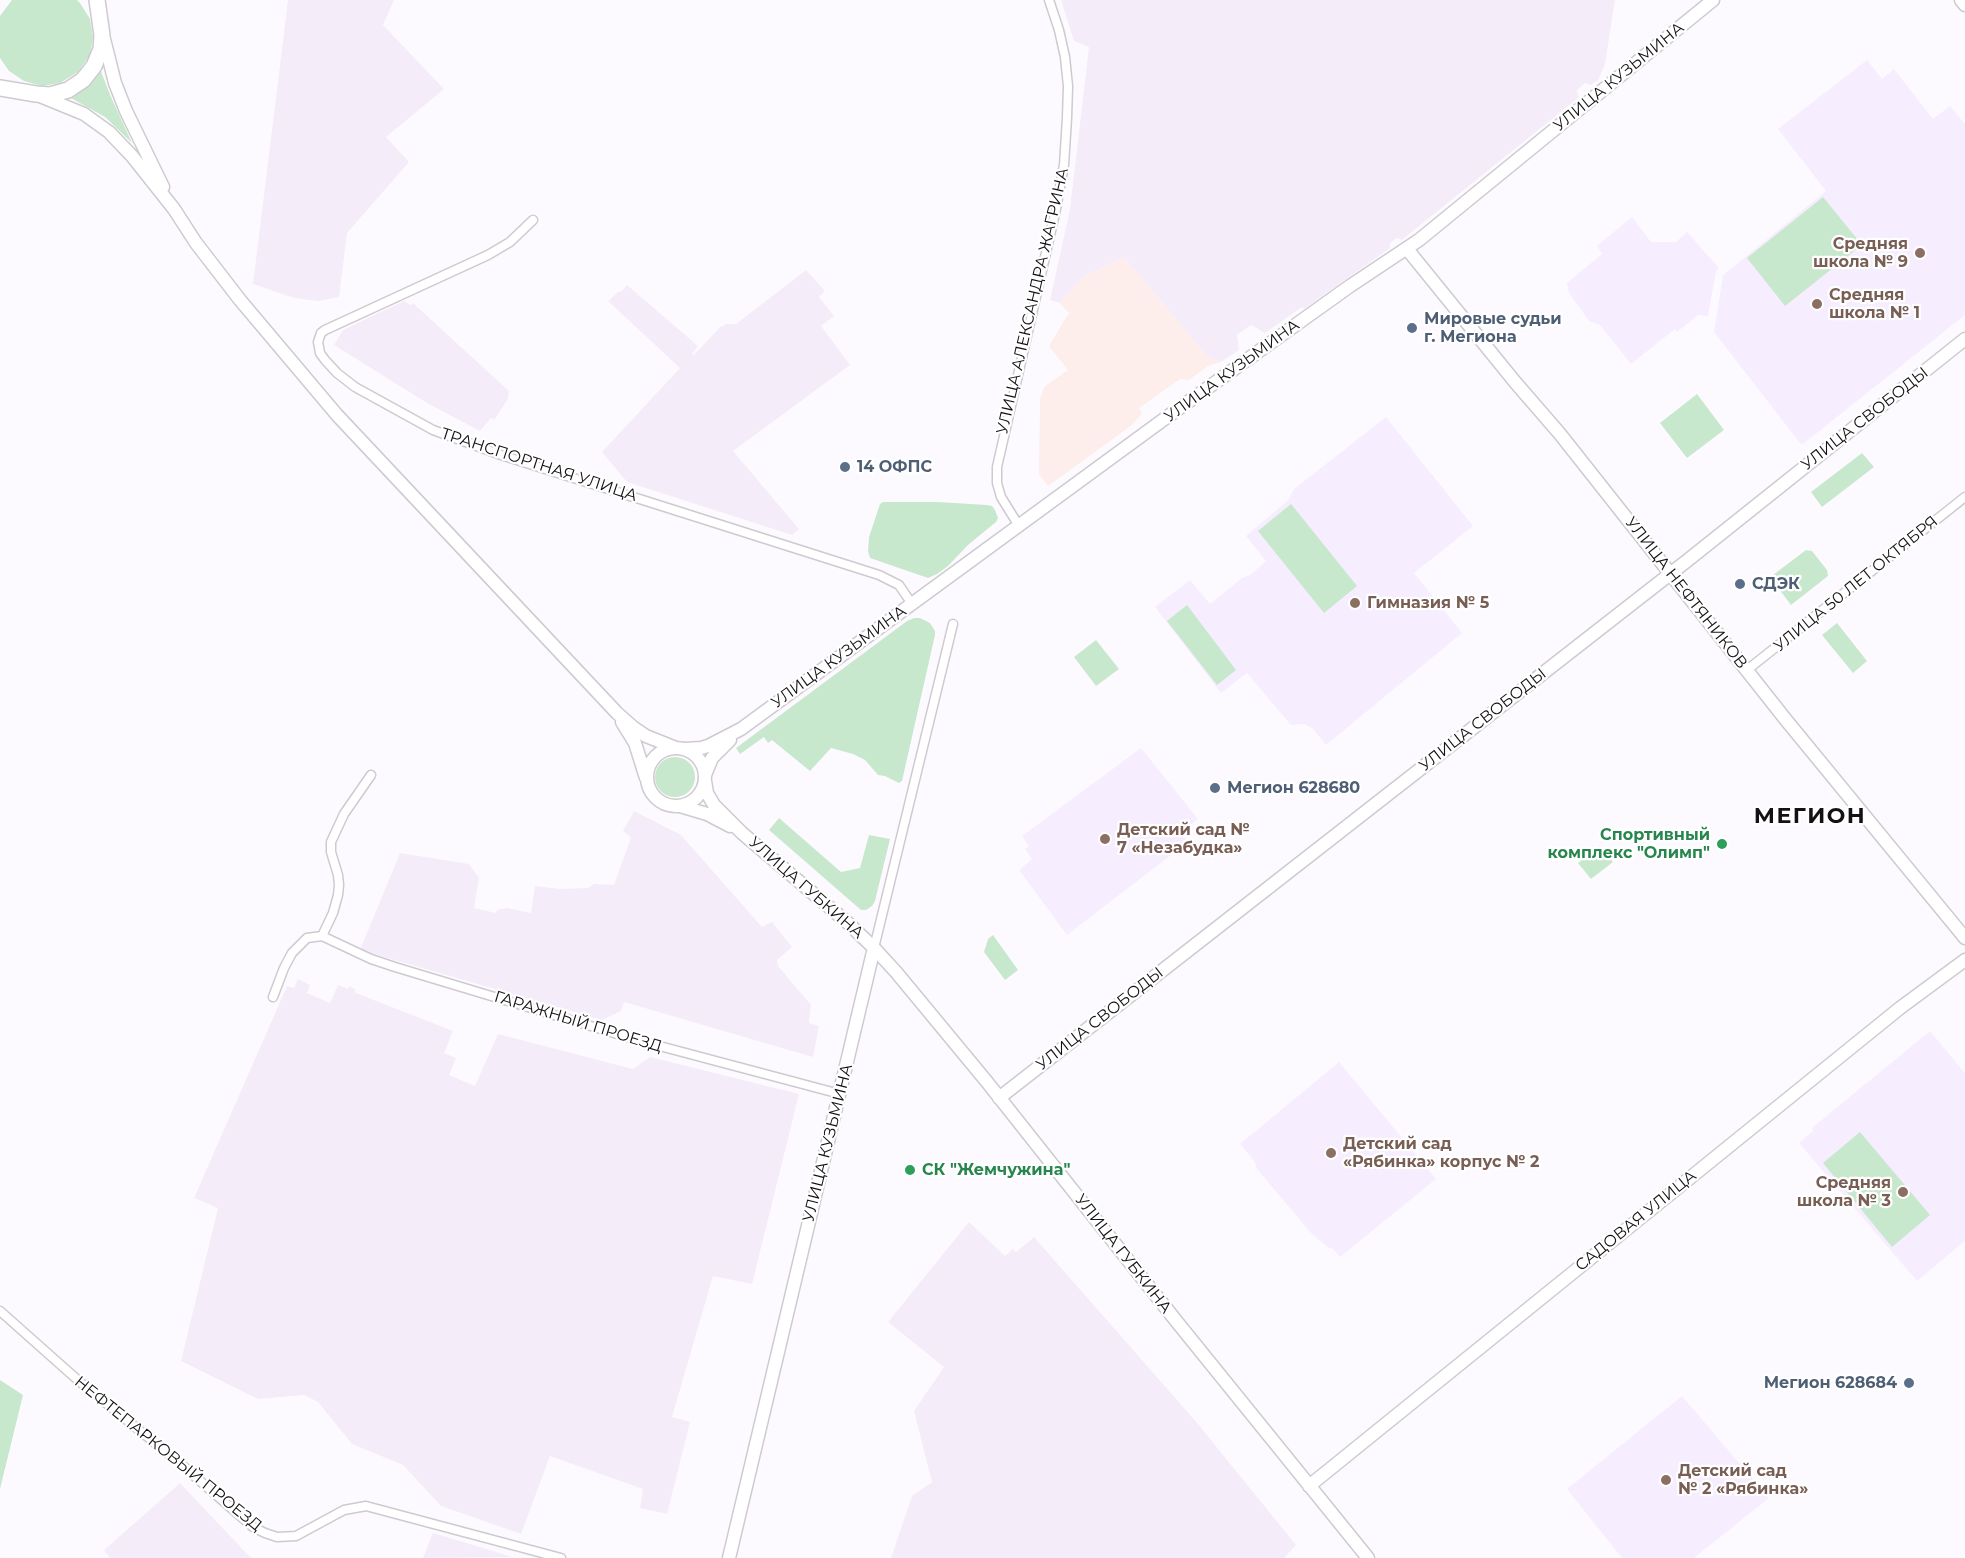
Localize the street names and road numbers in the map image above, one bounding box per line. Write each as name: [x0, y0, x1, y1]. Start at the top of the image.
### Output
street label: УЛИЦА КУЗЬМИНА: [1550, 18, 1688, 136]
street label: УЛИЦА АЛЕКСАНДРА ЖАГРИНА: [993, 166, 1073, 436]
street label: УЛИЦА КУЗЬМИНА: [1161, 316, 1303, 426]
street label: УЛИЦА СВОБОДЫ: [1798, 363, 1932, 475]
street label: ТРАНСПОРТНАЯ УЛИЦА: [438, 424, 640, 506]
street label: УЛИЦА 50 ЛЕТ ОКТЯБРЯ: [1770, 512, 1942, 656]
street label: УЛИЦА НЕФТЯНИКОВ: [1621, 513, 1751, 673]
street label: УЛИЦА КУЗЬМИНА: [768, 602, 910, 712]
street label: УЛИЦА СВОБОДЫ: [1416, 664, 1550, 776]
street label: УЛИЦА ГУБКИНА: [745, 833, 867, 943]
street label: УЛИЦА СВОБОДЫ: [1033, 963, 1167, 1075]
street label: ГАРАЖНЫЙ ПРОЕЗД: [492, 987, 664, 1057]
street label: УЛИЦА КУЗЬМИНА: [799, 1062, 857, 1224]
street label: САДОВАЯ УЛИЦА: [1572, 1166, 1700, 1276]
street label: УЛИЦА ГУБКИНА: [1071, 1191, 1175, 1317]
street label: НЕФТЕПАРКОВЫЙ ПРОЕЗД: [70, 1372, 266, 1536]

